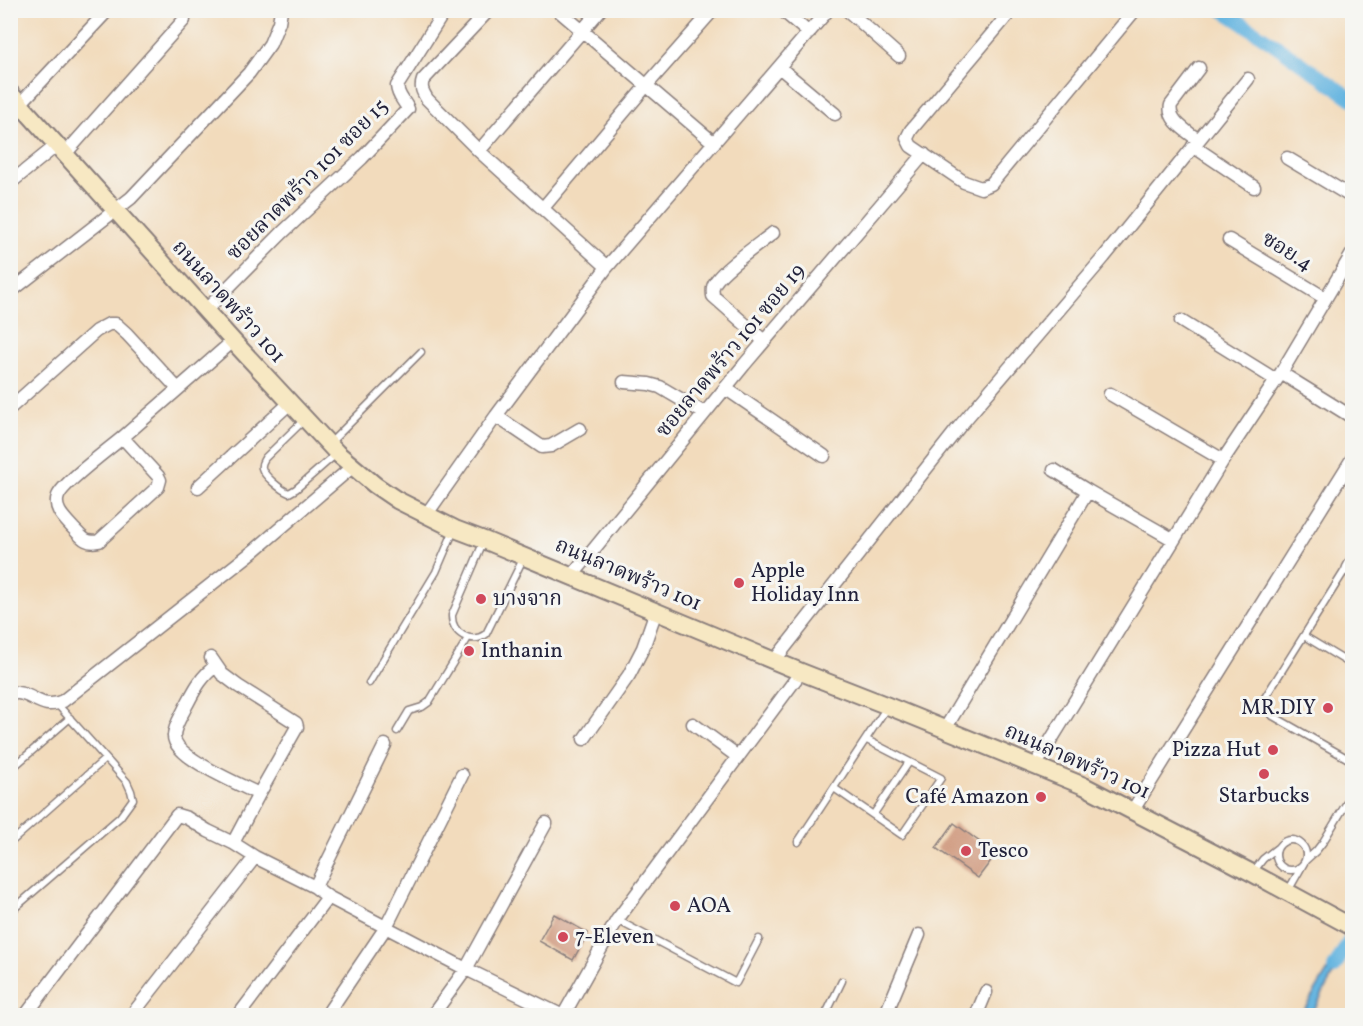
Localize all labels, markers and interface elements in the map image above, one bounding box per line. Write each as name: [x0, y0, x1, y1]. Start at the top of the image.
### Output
street label: ซอยลาดพร้าว 101 ซอย 15: [221, 93, 395, 267]
street label: ซอย.4: [1256, 225, 1318, 279]
street label: ถนนลาดพร้าว 101: [165, 234, 291, 370]
street label: ซอยลาดพร้าว 101 ซอย 19: [650, 258, 812, 444]
street label: ถนนลาดพร้าว 101: [550, 531, 706, 619]
place label: Apple Holiday Inn: [751, 557, 860, 610]
marker: Apple Holiday Inn: [732, 576, 746, 590]
place label: บางจาก: [493, 585, 562, 614]
marker: บางจาก: [474, 592, 488, 606]
place label: Inthanin: [481, 637, 563, 666]
marker: Inthanin: [462, 644, 476, 658]
place label: MR.DIY: [1241, 694, 1316, 723]
marker: MR.DIY: [1321, 701, 1335, 715]
street label: ถนนลาดพร้าว 101: [999, 717, 1155, 807]
place label: Pizza Hut: [1172, 736, 1261, 765]
marker: Pizza Hut: [1266, 743, 1280, 757]
marker: Starbucks: [1257, 767, 1271, 781]
place label: Starbucks: [1219, 782, 1309, 811]
place label: Café Amazon: [905, 783, 1029, 812]
marker: Café Amazon: [1034, 790, 1048, 804]
place label: Tesco: [978, 837, 1028, 866]
marker: Tesco: [959, 844, 973, 858]
place label: AOA: [687, 892, 731, 921]
marker: AOA: [668, 899, 682, 913]
place label: 7-Eleven: [575, 923, 655, 952]
marker: 7-Eleven: [556, 930, 570, 944]

